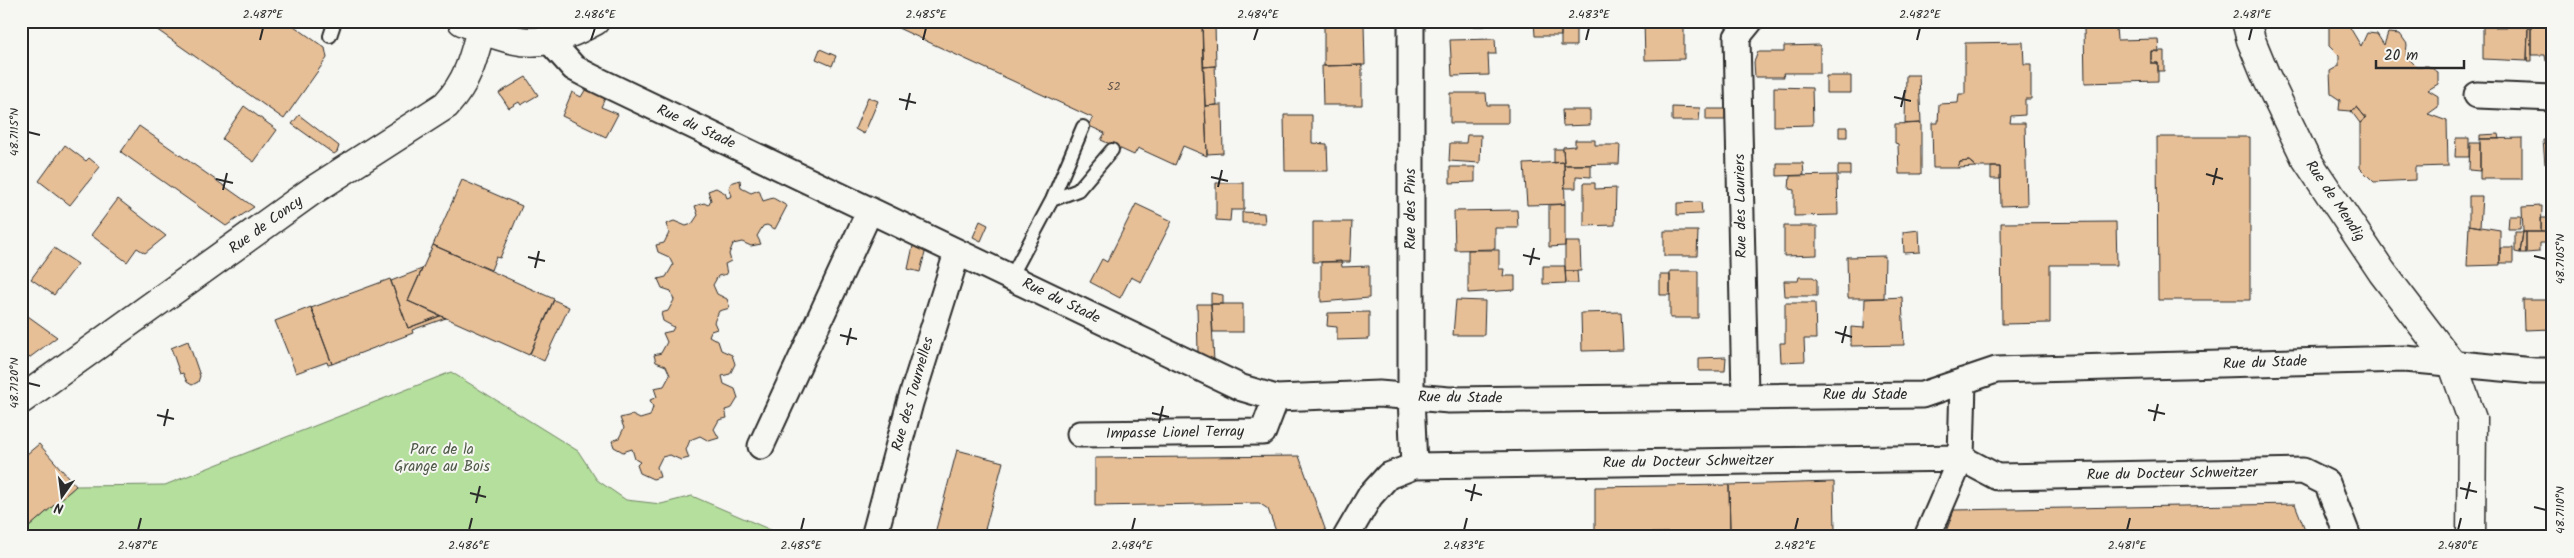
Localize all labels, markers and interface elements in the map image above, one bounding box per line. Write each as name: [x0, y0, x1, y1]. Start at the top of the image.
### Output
text: 2.487°E: [243, 5, 284, 24]
text: 2.486°E: [574, 5, 617, 24]
text: 2.485°E: [905, 5, 948, 24]
text: 2.484°E: [1237, 5, 1280, 24]
text: 2.483°E: [1568, 5, 1611, 24]
text: 2.482°E: [1899, 5, 1942, 24]
text: 2.481°E: [2233, 5, 2272, 24]
scale bar: [2376, 38, 2464, 70]
text: 20 m: [2384, 44, 2418, 68]
house number: 52: [1107, 77, 1121, 96]
street label: Rue du Stade: [653, 98, 740, 156]
text: 48.7115°N: [5, 108, 24, 156]
street label: Rue des Lauriers: [1728, 153, 1754, 258]
street label: Rue de Mendig: [2299, 155, 2371, 247]
street label: Rue des Pins: [1399, 168, 1423, 250]
street label: Rue de Concy: [224, 189, 309, 260]
text: 48.7105°N: [2551, 234, 2570, 284]
street label: Rue du Stade: [1018, 272, 1104, 330]
street label: Rue des Tournelles: [885, 334, 941, 454]
street label: Rue du Stade: [2222, 350, 2308, 376]
text: 48.7120°N: [5, 357, 24, 409]
street label: Rue du Stade: [1823, 383, 1907, 407]
street label: Rue du Stade: [1418, 385, 1503, 411]
street label: Impasse Lionel Terray: [1106, 420, 1245, 446]
park label: Parc de la Grange au Bois: [394, 438, 490, 479]
street label: Rue du Docteur Schweitzer: [1603, 448, 1775, 475]
street label: Rue du Docteur Schweitzer: [2087, 460, 2259, 487]
north arrow: [38, 470, 88, 520]
text: 48.7110°N: [2551, 486, 2570, 534]
text: N: [52, 496, 66, 519]
text: 2.487°E: [118, 536, 159, 555]
text: 2.486°E: [448, 536, 491, 555]
text: 2.485°E: [780, 536, 823, 555]
text: 2.484°E: [1111, 536, 1154, 555]
text: 2.483°E: [1443, 536, 1486, 555]
text: 2.482°E: [1774, 536, 1817, 555]
text: 2.481°E: [2108, 536, 2147, 555]
text: 2.480°E: [2438, 536, 2479, 555]

